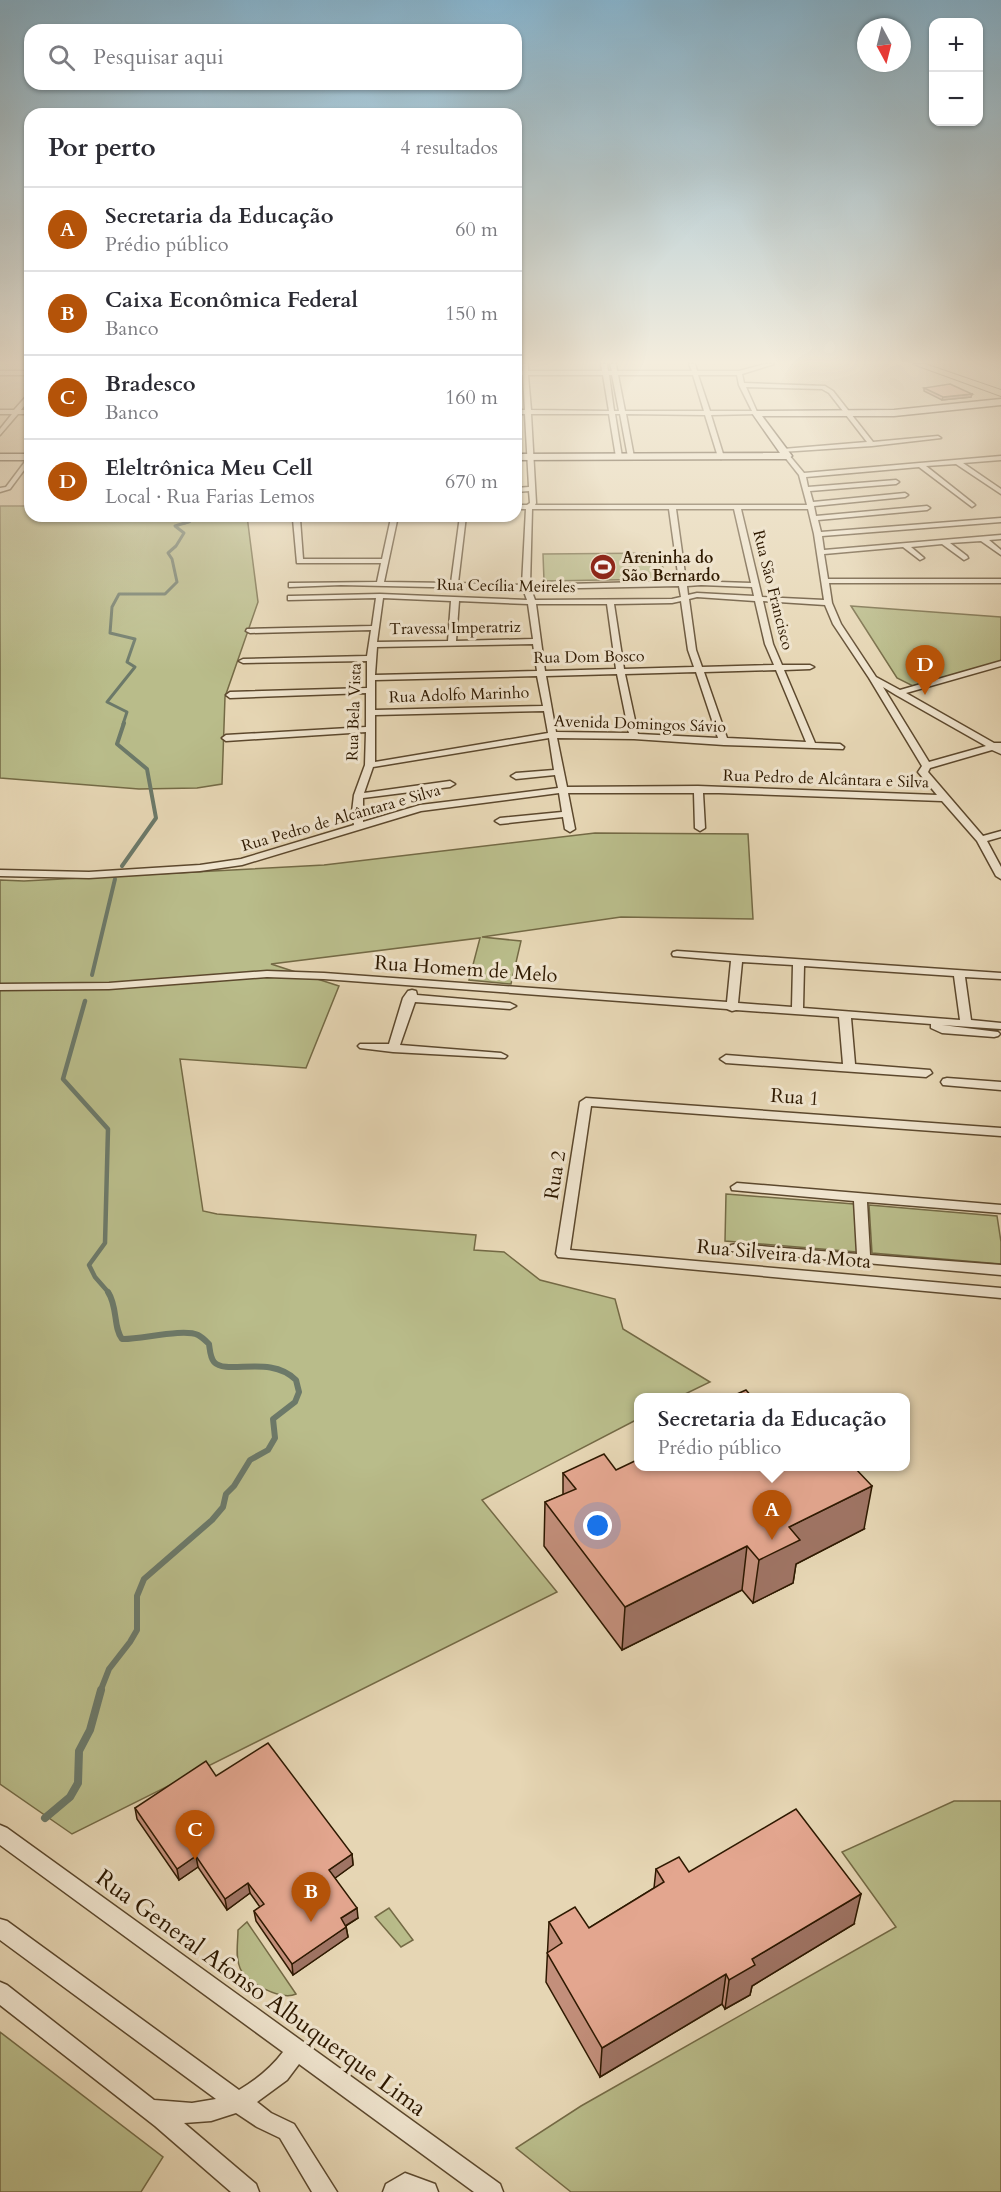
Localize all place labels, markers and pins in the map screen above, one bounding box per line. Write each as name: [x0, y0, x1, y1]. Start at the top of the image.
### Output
place label: Areninha do São Bernardo: [622, 547, 720, 587]
sports icon: Areninha do São Bernardo: [588, 552, 618, 582]
pin: D: [906, 646, 944, 695]
pin: A: [752, 1490, 792, 1540]
pin: C: [176, 1810, 214, 1860]
pin: B: [292, 1872, 330, 1922]

